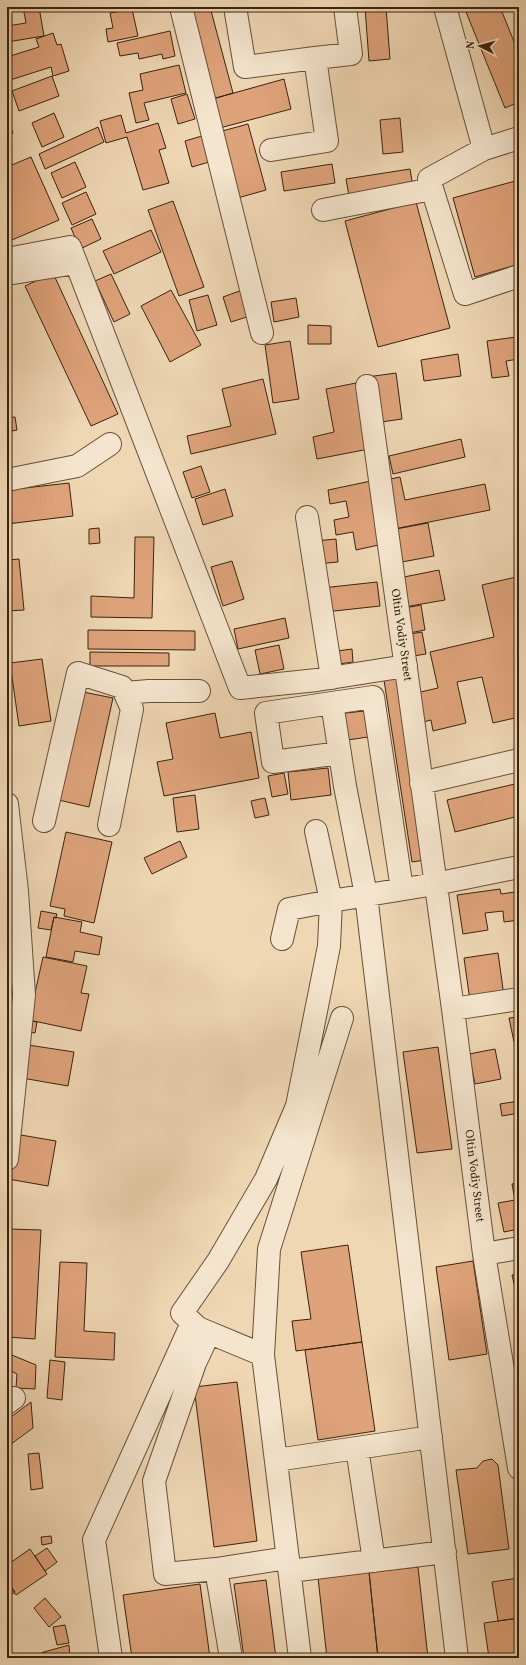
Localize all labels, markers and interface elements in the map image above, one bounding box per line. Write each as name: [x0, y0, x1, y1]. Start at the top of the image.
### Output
north arrow: [460, 26, 500, 66]
text: N: [464, 40, 479, 50]
street label: Oltin Vodiy Street: [387, 588, 415, 682]
street label: Oltin Vodiy Street: [460, 1129, 488, 1223]

